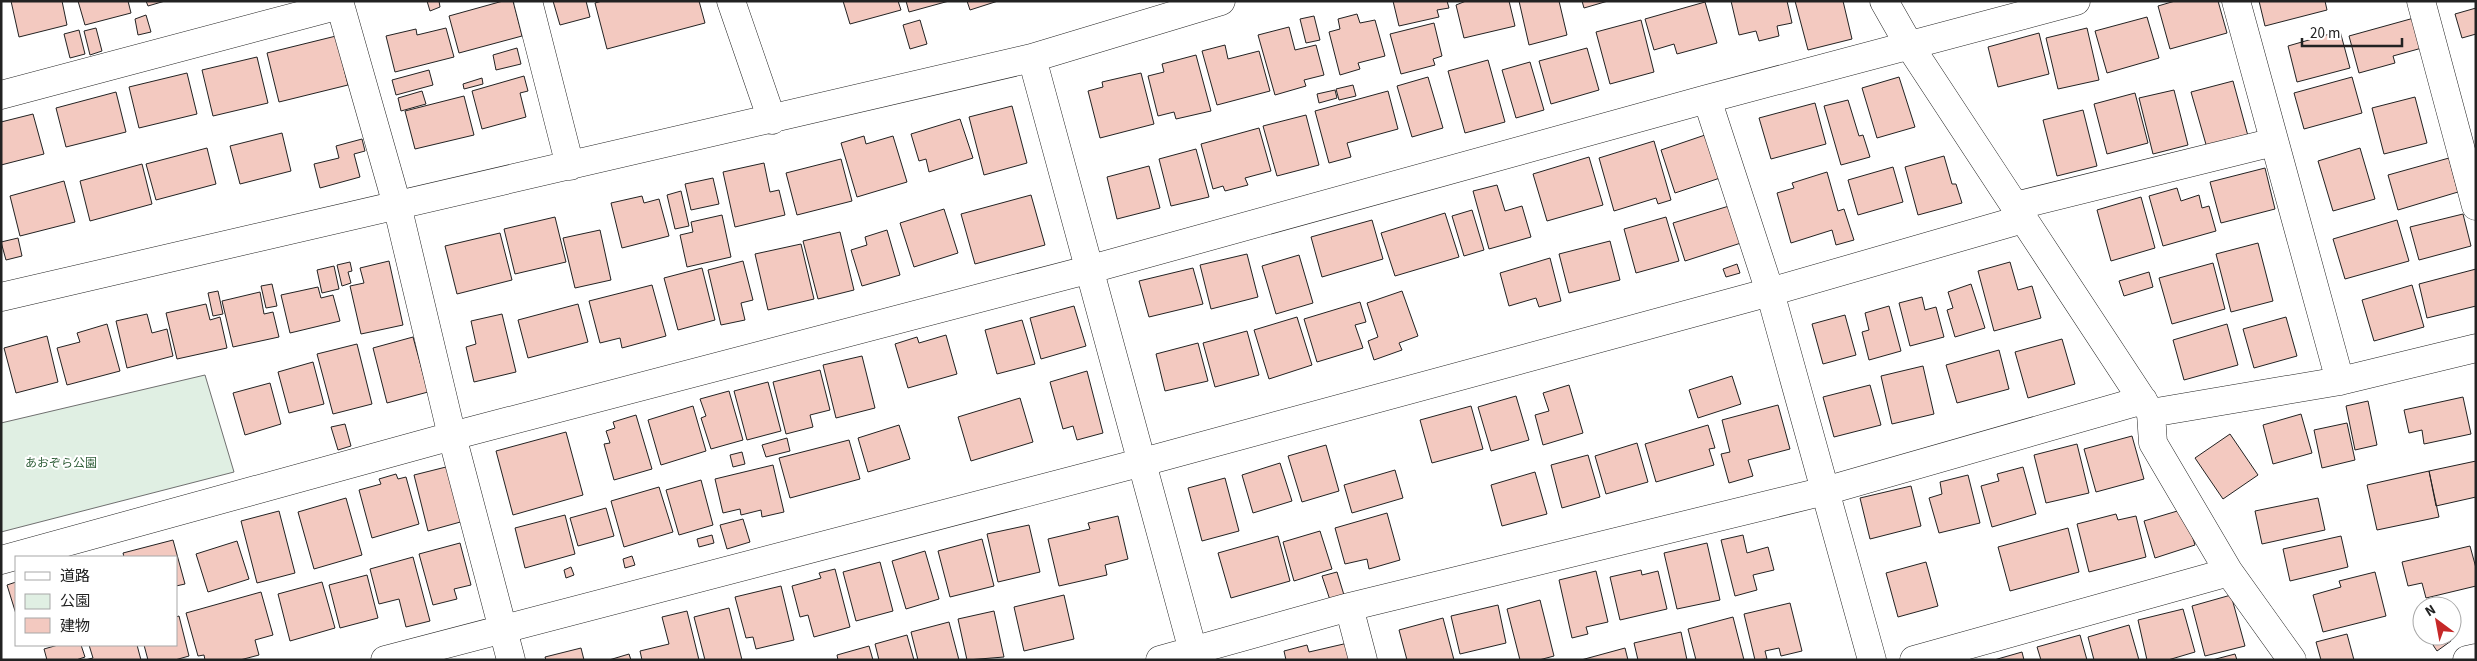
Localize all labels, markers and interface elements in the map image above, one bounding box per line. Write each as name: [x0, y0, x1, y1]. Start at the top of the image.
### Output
scale bar: [2302, 15, 2402, 47]
text: 20 m: [2310, 23, 2340, 44]
park label: あおぞら公園: [25, 455, 97, 472]
legend: [15, 556, 178, 646]
text: 道路: [60, 566, 90, 587]
text: 公園: [60, 591, 90, 612]
north arrow: [2412, 596, 2462, 646]
text: N: [2421, 600, 2440, 622]
text: 建物: [60, 616, 90, 637]

